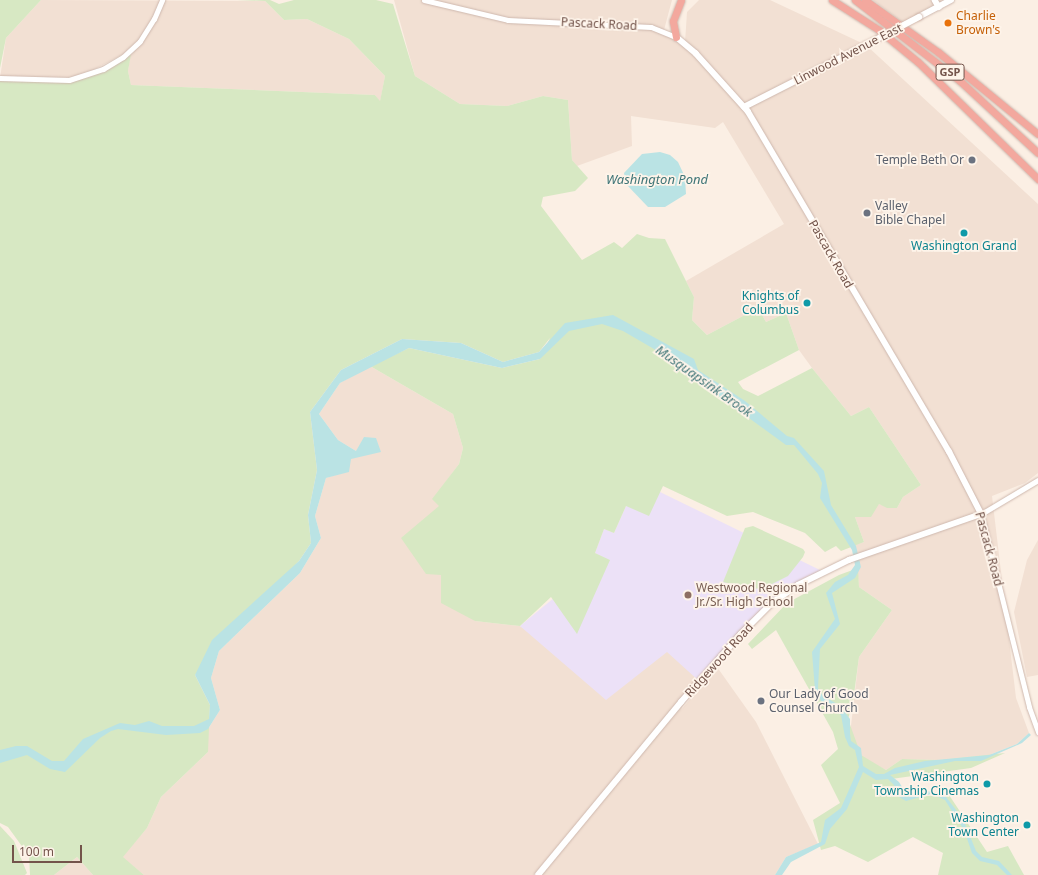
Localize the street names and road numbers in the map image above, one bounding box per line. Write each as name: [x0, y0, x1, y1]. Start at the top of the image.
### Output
street label: Pascack Road: [560, 15, 638, 33]
street label: Linwood Avenue East: [791, 20, 905, 88]
road number: GSP: [935, 63, 965, 81]
street label: Pascack Road: [806, 217, 856, 291]
street label: Pascack Road: [972, 510, 1006, 588]
street label: Ridgewood Road: [682, 620, 756, 700]

